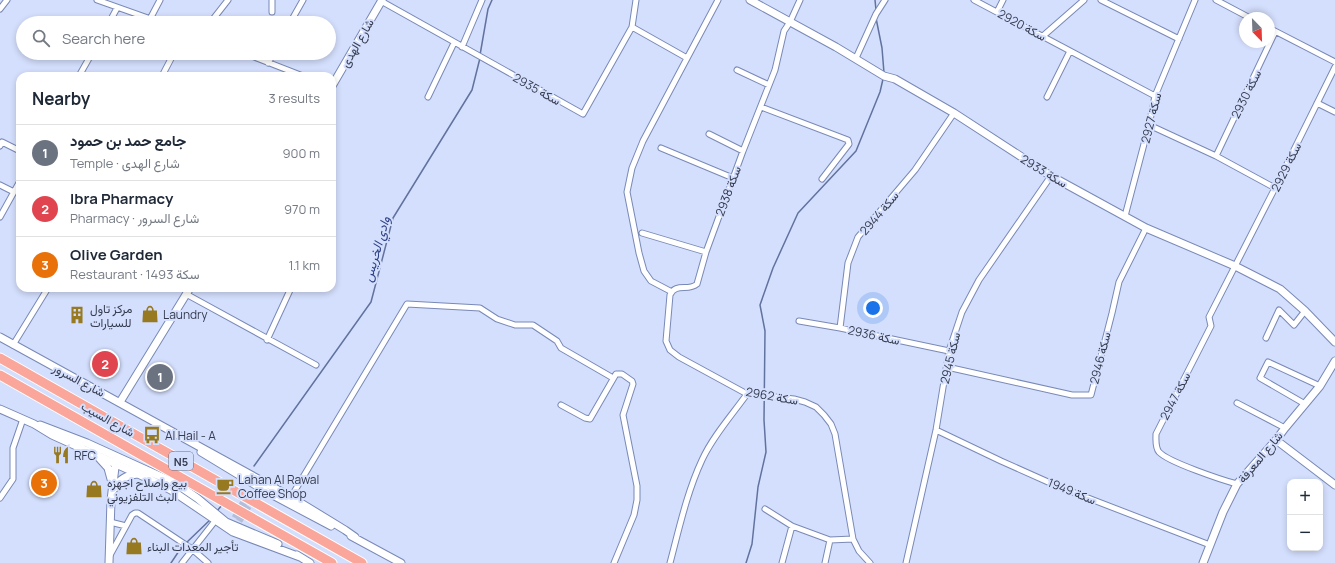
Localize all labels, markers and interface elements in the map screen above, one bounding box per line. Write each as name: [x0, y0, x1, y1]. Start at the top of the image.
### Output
street label: سكة 2920: [995, 5, 1049, 45]
north arrow: [1239, 12, 1275, 48]
search box: [16, 16, 336, 60]
street label: شارع الهدى: [336, 16, 379, 71]
icon: search: [30, 27, 52, 49]
text: Search here: [62, 28, 145, 49]
street label: سكة 2930: [1227, 67, 1265, 121]
street label: سكة 2935: [510, 69, 564, 109]
text: Nearby: [32, 87, 90, 110]
text: 3 results: [268, 89, 320, 107]
street label: سكة 2927: [1137, 91, 1165, 145]
text: جامع حمد بن حمود: [70, 130, 186, 151]
street label: سكة 2929: [1267, 140, 1305, 194]
text: 1: [42, 144, 48, 162]
text: 900 m: [282, 144, 320, 162]
street label: سكة 2933: [1017, 150, 1071, 192]
text: Temple · شارع الهدى: [70, 154, 180, 172]
street label: سكة 2938: [711, 164, 745, 218]
street label: سكة 2944: [856, 187, 902, 239]
text: Ibra Pharmacy: [70, 188, 173, 209]
text: 2: [41, 200, 49, 218]
text: 970 m: [284, 200, 320, 218]
text: Pharmacy · شارع السرور: [70, 209, 199, 227]
water label: وادي الخريس: [358, 214, 396, 285]
text: Olive Garden: [70, 244, 163, 265]
text: 3: [41, 256, 49, 274]
text: 1.1 km: [289, 256, 320, 274]
text: Restaurant · سكة 1493: [70, 265, 200, 283]
your location: [863, 298, 883, 318]
place label: مركز تاول للسيارات: [90, 300, 132, 331]
shop icon: Laundry: [140, 304, 160, 324]
building icon: مركز تاول للسيارات: [67, 305, 87, 325]
place label: Laundry: [163, 306, 208, 323]
street label: سكة 2936: [847, 321, 901, 349]
street label: سكة 2946: [1085, 330, 1115, 386]
street label: سكة 2945: [936, 331, 964, 385]
pin: 2: [92, 349, 118, 379]
street label: شارع السرور: [49, 359, 108, 402]
pin: 1: [147, 362, 173, 392]
street label: سكة 2947: [1156, 369, 1194, 423]
street label: سكة 2962: [745, 383, 799, 409]
street label: شارع السيب: [78, 397, 138, 441]
bus stop icon: Al Hail - A: [142, 425, 162, 445]
place label: Al Hail - A: [165, 427, 216, 444]
street label: شارع المعرفة: [1234, 428, 1287, 487]
restaurant icon: RFC: [51, 445, 71, 465]
place label: RFC: [74, 447, 97, 464]
road number: N5: [169, 452, 193, 470]
pin: 3: [31, 468, 57, 498]
place label: Lahan Al Rawal Coffee Shop: [238, 471, 319, 502]
place label: بيع وإصلاح اجهزه البث التلفزيوني: [107, 474, 187, 507]
street label: سكة 1949: [1045, 474, 1099, 508]
cafe icon: Lahan Al Rawal Coffee Shop: [215, 476, 235, 496]
shop icon: بيع وإصلاح اجهزه البث التلفزيوني: [84, 479, 104, 499]
map controls: [1287, 479, 1323, 551]
button: +: [1287, 479, 1323, 515]
button: −: [1287, 515, 1323, 551]
shop icon: تأجير المعدات البناء: [124, 536, 144, 556]
place label: تأجير المعدات البناء: [147, 538, 238, 555]

